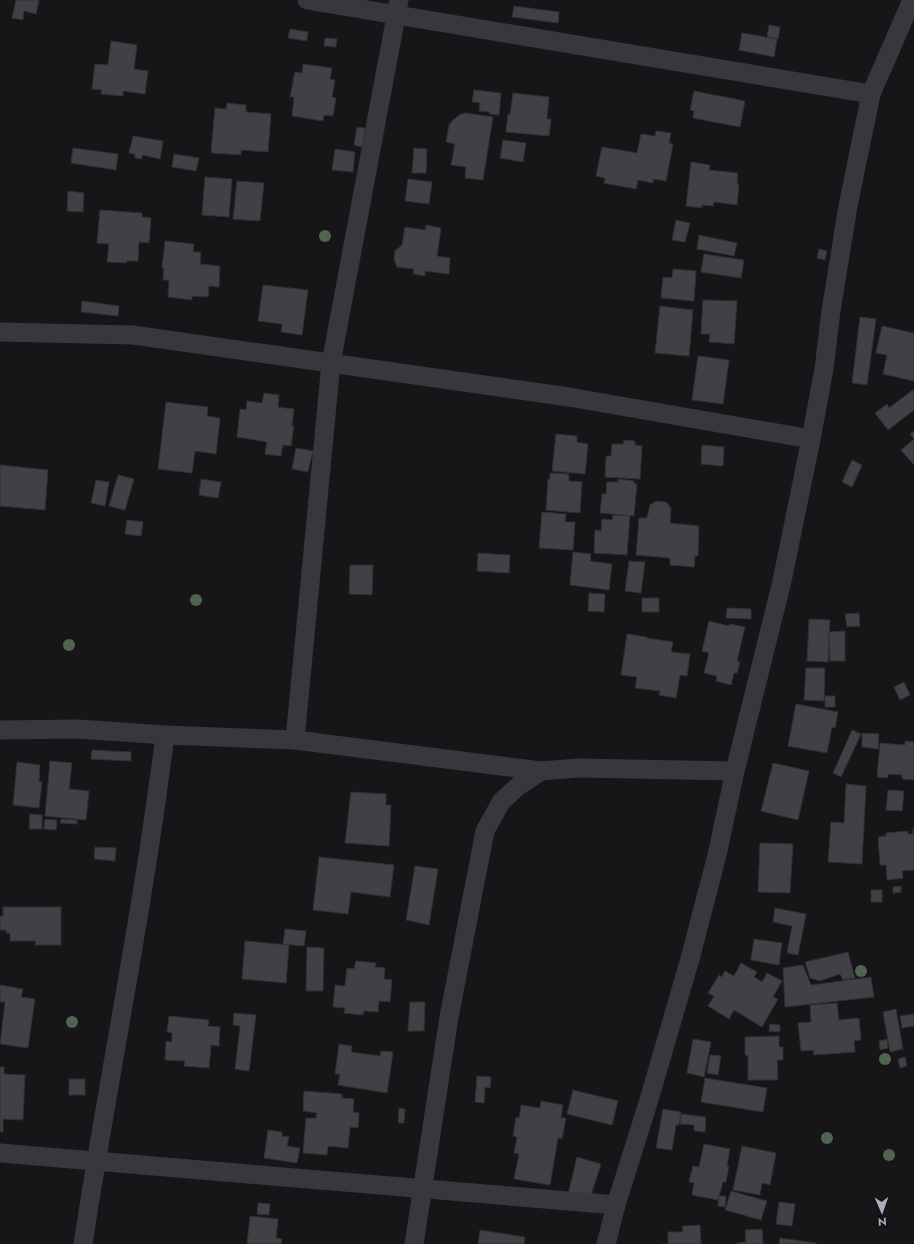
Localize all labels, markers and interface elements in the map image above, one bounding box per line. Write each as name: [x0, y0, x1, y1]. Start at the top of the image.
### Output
north arrow: [862, 1192, 902, 1232]
text: N: [878, 1214, 887, 1230]

